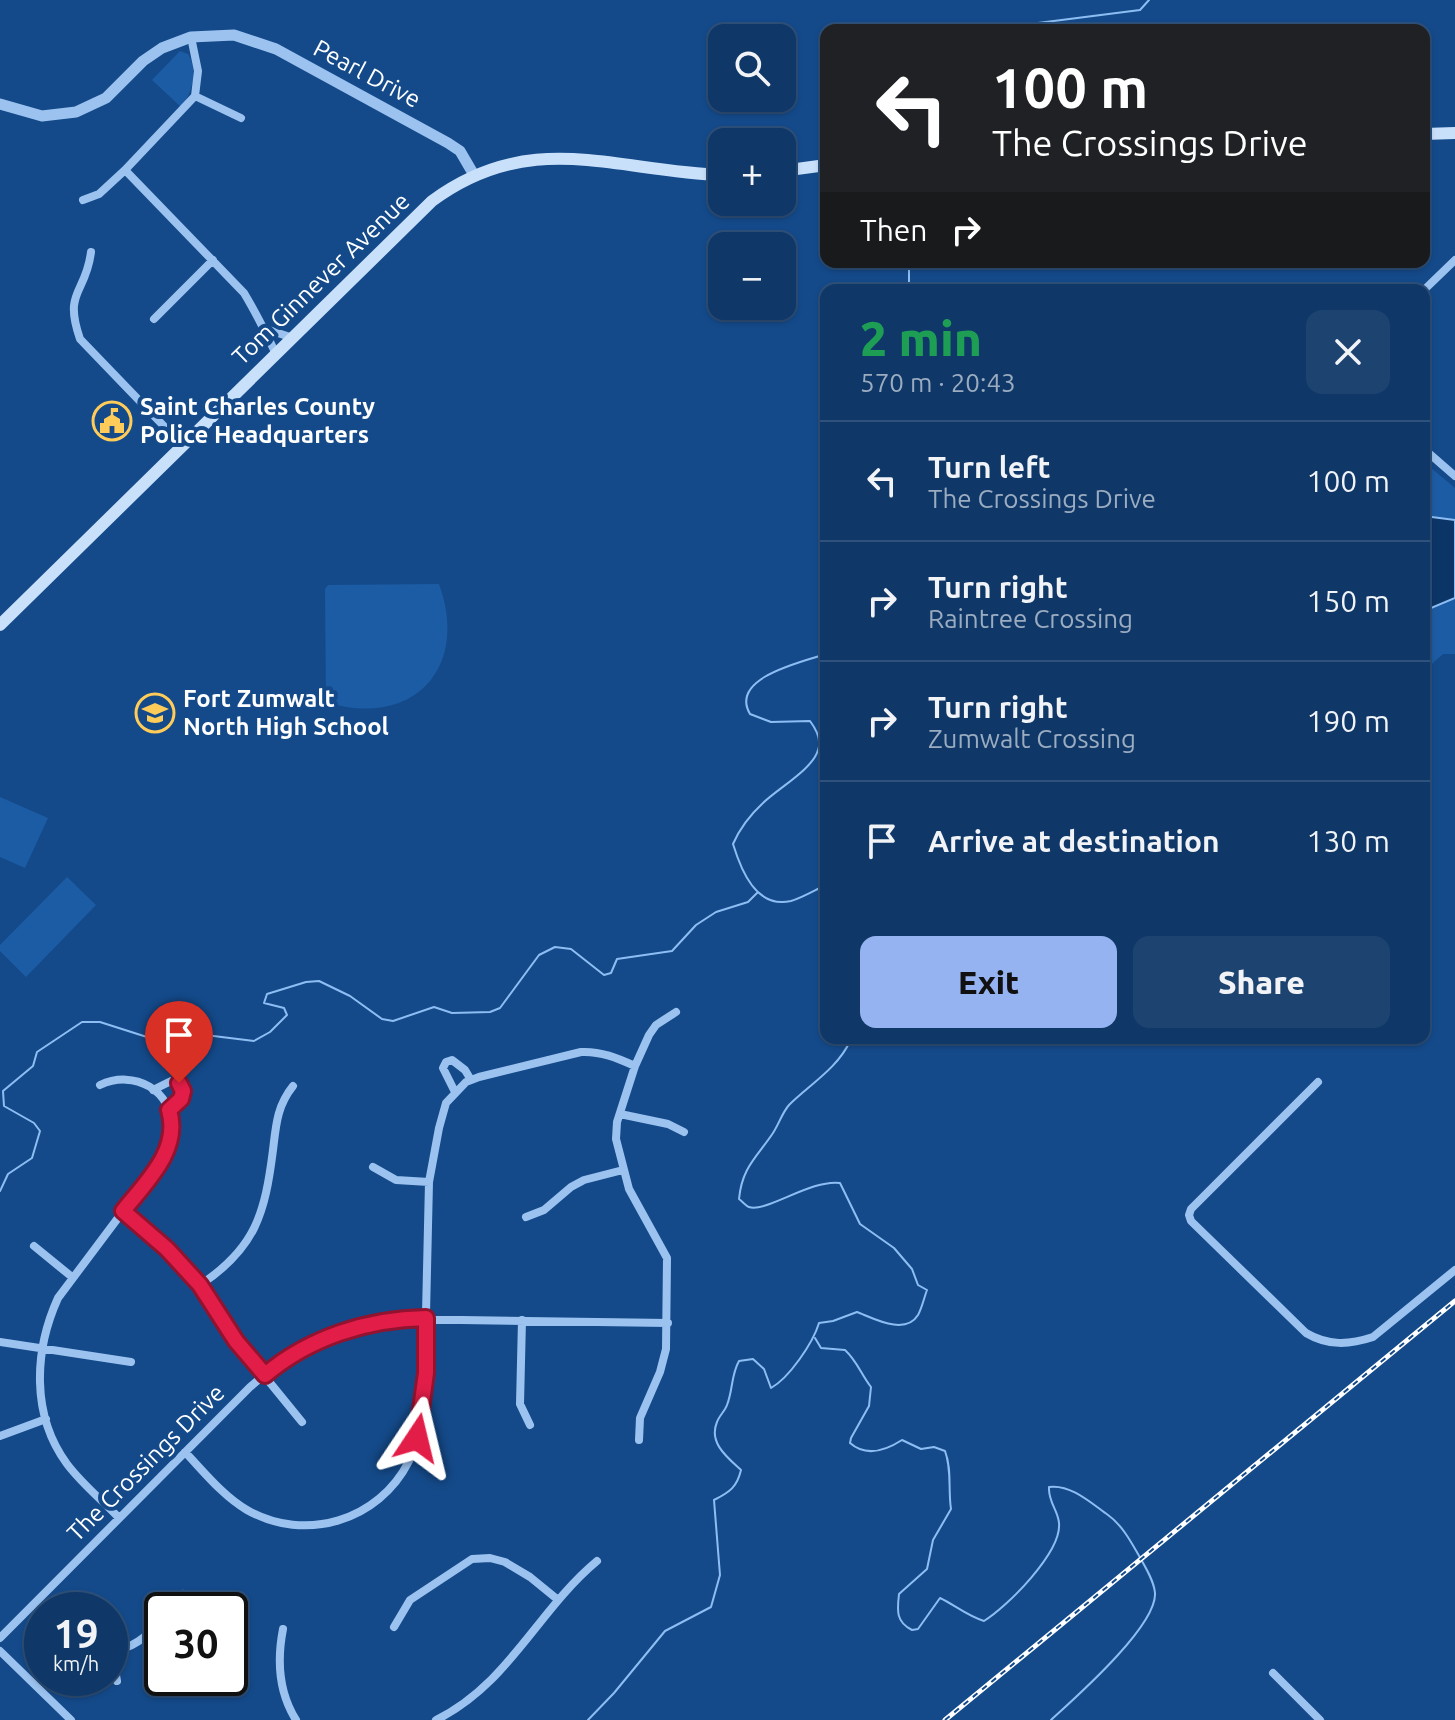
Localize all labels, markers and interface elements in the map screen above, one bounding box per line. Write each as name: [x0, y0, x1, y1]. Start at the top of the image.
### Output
map controls: [708, 24, 796, 320]
button: search: [708, 24, 796, 112]
street label: Pearl Drive: [309, 34, 425, 113]
icon: left: [860, 56, 964, 160]
text: 100 m: [992, 56, 1148, 119]
text: The Crossings Drive: [992, 122, 1308, 163]
button: +: [708, 128, 796, 216]
street label: Tom Ginnever Avenue: [227, 187, 415, 370]
icon: right: [944, 208, 988, 252]
text: Then: [860, 213, 928, 247]
button: −: [708, 232, 796, 320]
button: close: [1306, 310, 1390, 394]
text: 2 min: [860, 311, 982, 365]
text: 570 m · 20:43: [860, 368, 1016, 397]
place label: Saint Charles County Police Headquarters: [140, 393, 375, 448]
public building icon: Saint Charles County Police Headquarters: [91, 400, 133, 442]
text: Turn left: [928, 450, 1050, 484]
icon: left: [860, 459, 904, 503]
text: 100 m: [1306, 464, 1390, 498]
text: The Crossings Drive: [928, 484, 1156, 513]
text: Turn right: [928, 570, 1068, 604]
icon: right: [860, 579, 904, 623]
text: 150 m: [1306, 584, 1390, 618]
text: Raintree Crossing: [928, 604, 1133, 633]
place label: Fort Zumwalt North High School: [183, 685, 389, 740]
text: Turn right: [928, 690, 1068, 724]
school or university icon: Fort Zumwalt North High School: [134, 692, 176, 734]
icon: right: [860, 699, 904, 743]
text: 190 m: [1306, 704, 1390, 738]
text: Zumwalt Crossing: [928, 724, 1136, 753]
icon: arrive: [860, 819, 904, 863]
text: Arrive at destination: [928, 824, 1220, 858]
text: 130 m: [1306, 824, 1390, 858]
button: Exit: [860, 936, 1117, 1028]
button: Share: [1133, 936, 1390, 1028]
pin: [145, 1001, 213, 1083]
icon: arrive: [157, 1013, 201, 1057]
street label: The Crossings Drive: [62, 1379, 230, 1547]
position arrow: [375, 1396, 459, 1480]
speed limit sign: 30: [144, 1592, 248, 1696]
text: 19: [53, 1611, 99, 1656]
text: km/h: [53, 1652, 99, 1675]

